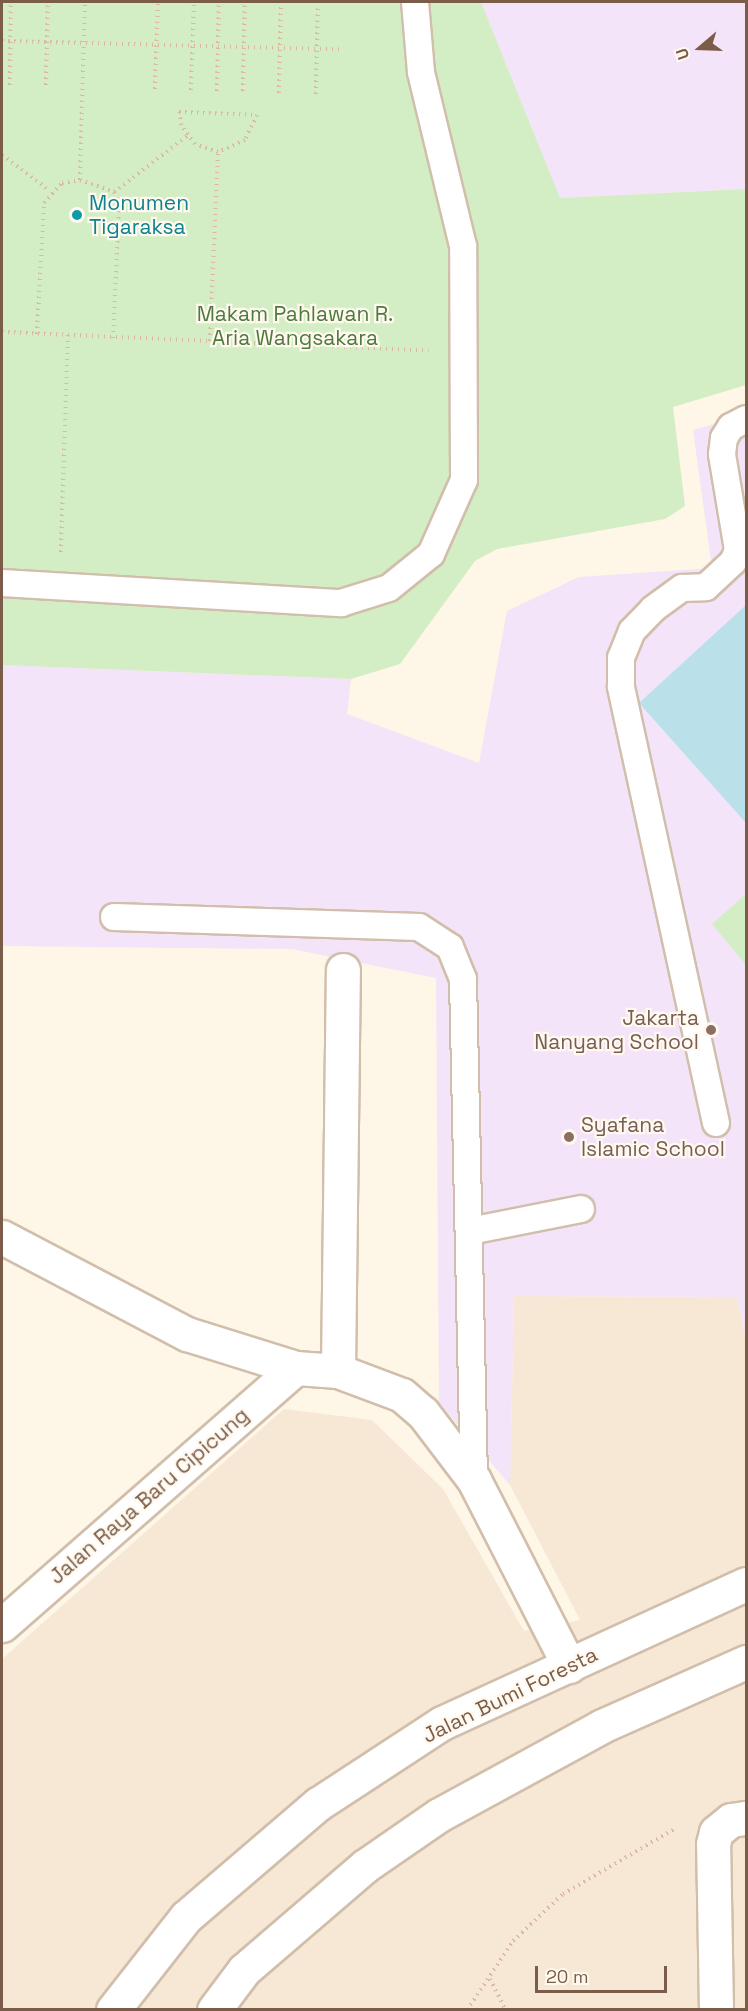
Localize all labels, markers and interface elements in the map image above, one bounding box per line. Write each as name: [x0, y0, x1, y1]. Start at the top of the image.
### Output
north arrow: [670, 18, 730, 78]
text: U: [671, 46, 694, 63]
place label: Monumen Tigaraksa: [89, 190, 189, 240]
marker: Monumen Tigaraksa: [70, 208, 84, 222]
park label: Makam Pahlawan R. Aria Wangsakara: [197, 301, 393, 351]
place label: Jakarta Nanyang School: [534, 1005, 699, 1055]
marker: Jakarta Nanyang School: [704, 1023, 718, 1037]
place label: Syafana Islamic School: [581, 1112, 725, 1162]
marker: Syafana Islamic School: [562, 1130, 576, 1144]
street label: Jalan Raya Baru Cipicung: [44, 1402, 254, 1590]
street label: Jalan Bumi Foresta: [418, 1642, 602, 1748]
scale bar: [538, 1954, 670, 1992]
text: 20 m: [546, 1965, 589, 1988]

